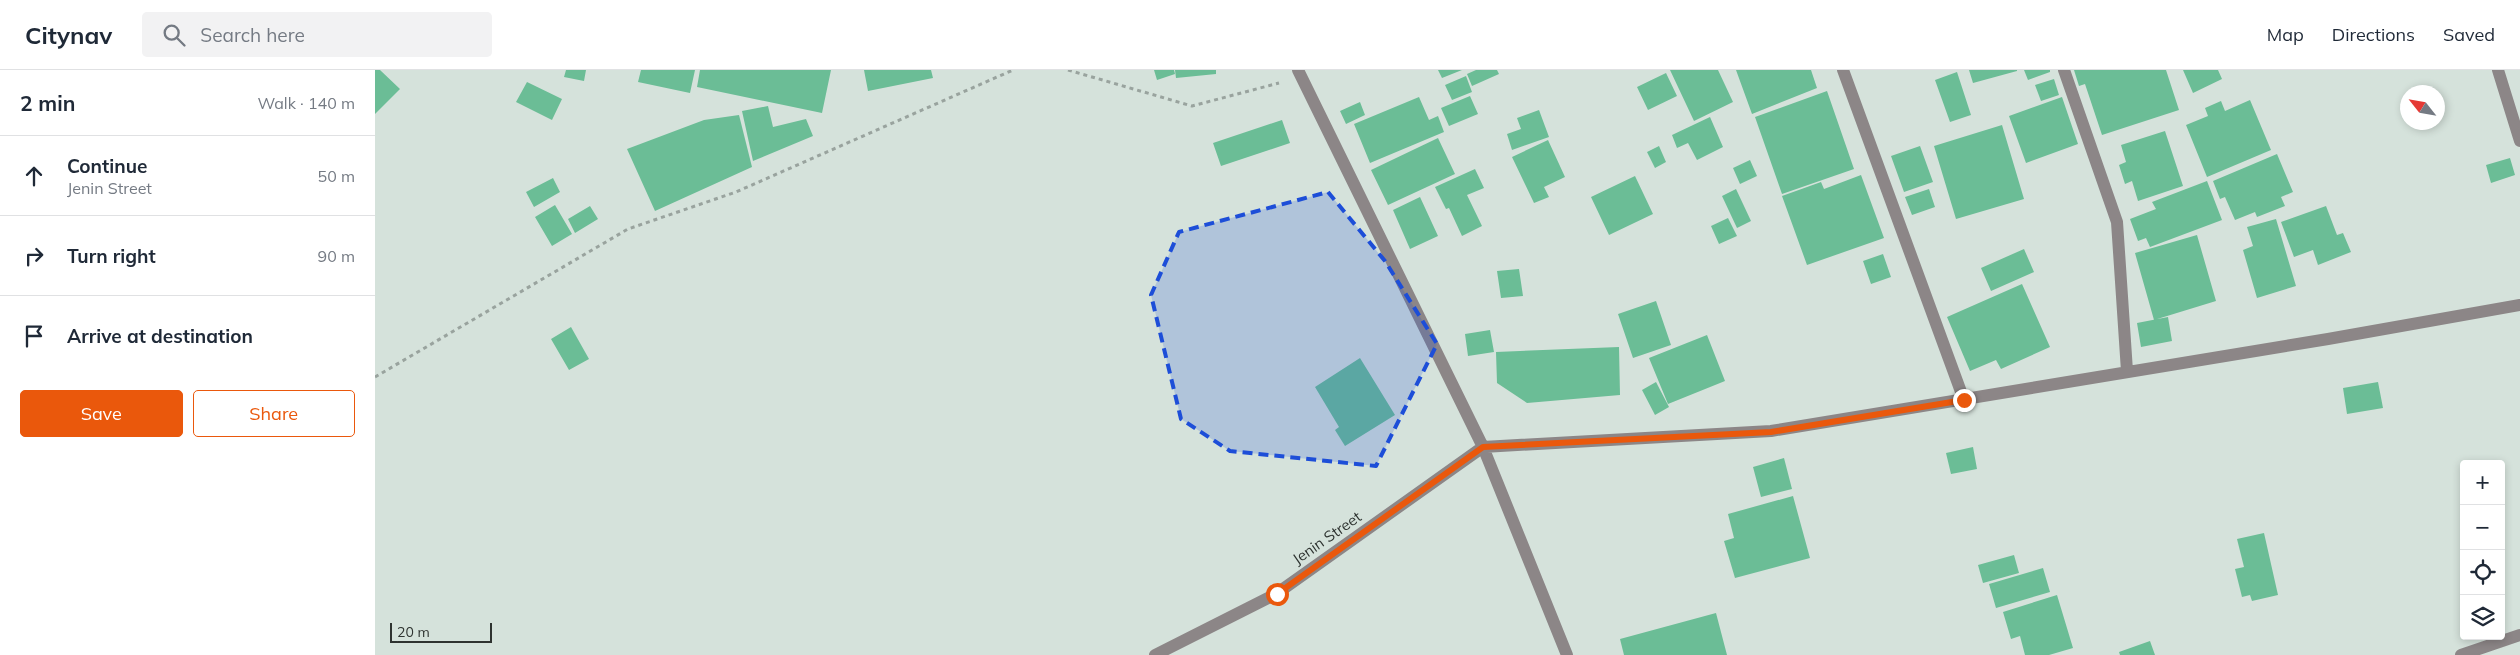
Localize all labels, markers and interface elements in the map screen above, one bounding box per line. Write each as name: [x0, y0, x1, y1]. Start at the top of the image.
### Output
search box: [142, 12, 492, 57]
text: Citynav: [25, 20, 112, 50]
icon: search: [160, 21, 188, 49]
text: Search here: [200, 23, 305, 47]
text: Map: [2267, 23, 2304, 46]
text: Directions: [2332, 23, 2415, 46]
text: Saved: [2443, 23, 2495, 46]
north arrow: [2400, 85, 2445, 130]
text: 2 min: [20, 90, 75, 116]
text: Walk · 140 m: [257, 93, 355, 113]
text: Continue: [67, 154, 147, 178]
icon: ahead: [20, 162, 48, 190]
text: 50 m: [318, 166, 355, 186]
text: Jenin Street: [67, 178, 152, 198]
icon: right: [20, 242, 48, 270]
text: Turn right: [67, 244, 156, 268]
text: 90 m: [318, 246, 355, 266]
icon: arrive: [20, 322, 48, 350]
text: Arrive at destination: [67, 324, 253, 348]
route end: [1953, 389, 1976, 412]
button: Save: [20, 390, 183, 437]
button: Share: [193, 390, 355, 437]
map controls: [2460, 460, 2505, 640]
button: +: [2460, 460, 2505, 505]
button: −: [2460, 505, 2505, 550]
street label: Jenin Street: [1289, 507, 1365, 568]
button: locate: [2460, 550, 2505, 595]
route start: [1266, 583, 1289, 606]
button: layers: [2460, 595, 2505, 640]
scale bar: [390, 620, 493, 643]
text: 20 m: [397, 623, 430, 641]

